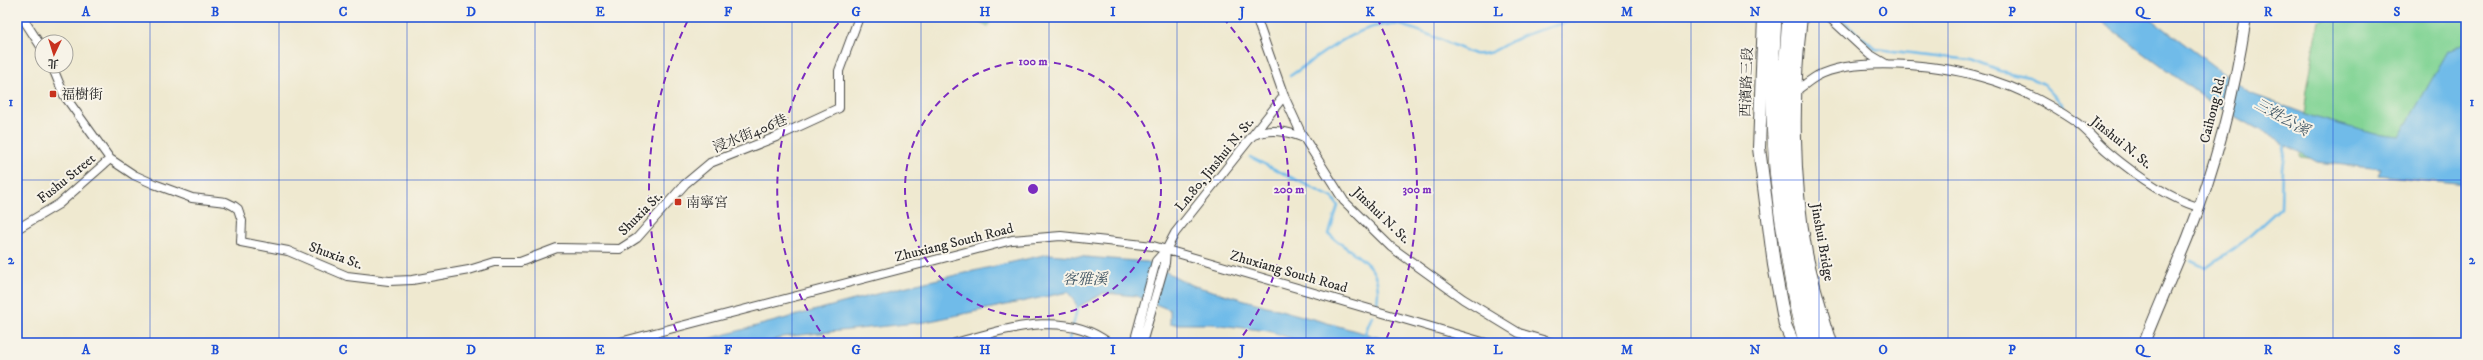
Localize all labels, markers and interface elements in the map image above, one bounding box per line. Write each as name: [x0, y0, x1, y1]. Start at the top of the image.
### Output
text: A: [81, 4, 91, 20]
text: B: [211, 4, 219, 20]
text: C: [339, 4, 348, 20]
text: D: [466, 4, 476, 20]
text: E: [595, 4, 605, 20]
text: F: [724, 4, 733, 20]
text: G: [851, 4, 861, 20]
text: H: [980, 4, 991, 20]
text: I: [1110, 4, 1116, 20]
text: J: [1237, 4, 1245, 21]
text: K: [1365, 4, 1375, 20]
text: L: [1493, 4, 1503, 20]
text: M: [1621, 4, 1633, 20]
text: N: [1750, 4, 1761, 20]
text: O: [1878, 4, 1888, 20]
text: P: [2008, 4, 2016, 20]
text: Q: [2135, 4, 2151, 20]
text: R: [2264, 4, 2273, 20]
text: S: [2394, 4, 2401, 20]
north arrow: [34, 34, 74, 74]
street label: 西濱路三段: [1737, 47, 1757, 117]
text: 100 m: [1019, 54, 1047, 69]
text: 北: [47, 56, 59, 70]
street label: Caihong Rd.: [2196, 73, 2230, 145]
place label: 福樹街: [61, 86, 103, 104]
marker: 福樹街: [48, 89, 58, 99]
text: 1: [9, 94, 14, 110]
text: 1: [2470, 94, 2475, 110]
water label: 三姓公溪: [2251, 95, 2314, 141]
street label: 浸水街406巷: [710, 111, 790, 157]
street label: Jinshui N. St.: [2085, 111, 2156, 173]
street label: Ln.80, Jinshui N. St.: [1171, 114, 1258, 215]
street label: Fushu Street: [34, 150, 100, 208]
centre of rings: [1026, 182, 1040, 196]
text: 200 m: [1274, 182, 1304, 197]
street label: Jinshui N. St.: [1347, 182, 1414, 248]
text: 300 m: [1403, 182, 1431, 197]
street label: Shuxia St.: [615, 188, 667, 240]
place label: 南寧宮: [686, 194, 728, 212]
marker: 南寧宮: [673, 197, 683, 207]
street label: Jinshui Bridge: [1806, 200, 1838, 283]
street label: Zhuxiang South Road: [893, 220, 1015, 266]
street label: Shuxia St.: [306, 238, 365, 274]
street label: Zhuxiang South Road: [1228, 247, 1350, 297]
text: 2: [8, 252, 15, 268]
text: 2: [2469, 252, 2476, 268]
water label: 客雅溪: [1062, 270, 1109, 289]
text: A: [81, 342, 91, 358]
text: B: [211, 342, 219, 358]
text: C: [339, 342, 348, 358]
text: D: [466, 342, 476, 358]
text: E: [595, 342, 605, 358]
text: F: [724, 342, 733, 358]
text: G: [851, 342, 861, 358]
text: H: [980, 342, 991, 358]
text: I: [1110, 342, 1116, 358]
text: J: [1237, 342, 1245, 359]
text: K: [1365, 342, 1375, 358]
text: L: [1493, 342, 1503, 358]
text: M: [1621, 342, 1633, 358]
text: N: [1750, 342, 1761, 358]
text: O: [1878, 342, 1888, 358]
text: P: [2008, 342, 2016, 358]
text: Q: [2135, 342, 2151, 358]
text: R: [2264, 342, 2273, 358]
text: S: [2394, 342, 2401, 358]

